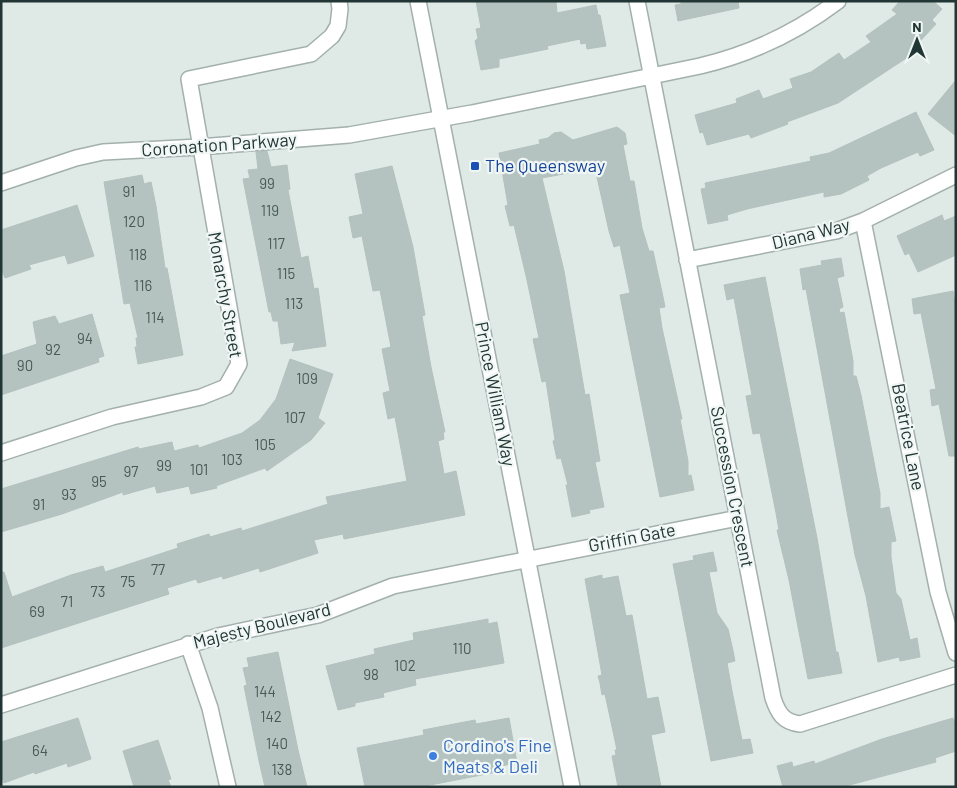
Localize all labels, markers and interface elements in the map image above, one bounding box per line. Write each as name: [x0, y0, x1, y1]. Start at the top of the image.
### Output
north arrow: [892, 15, 942, 65]
text: N: [912, 18, 922, 35]
street label: Coronation Parkway: [141, 128, 297, 160]
place label: The Queensway: [485, 154, 605, 176]
marker: The Queensway: [469, 160, 481, 172]
house number: 99: [259, 174, 275, 192]
house number: 91: [123, 182, 135, 200]
house number: 119: [261, 201, 279, 219]
house number: 120: [123, 212, 145, 230]
street label: Diana Way: [769, 213, 852, 253]
street label: Monarchy Street: [204, 230, 248, 360]
house number: 117: [267, 234, 285, 252]
house number: 118: [129, 245, 147, 263]
house number: 115: [277, 264, 295, 282]
house number: 116: [134, 276, 152, 294]
house number: 113: [285, 294, 303, 312]
house number: 114: [146, 308, 164, 326]
street label: Prince William Way: [471, 319, 521, 468]
house number: 94: [77, 329, 93, 347]
house number: 92: [45, 340, 61, 358]
house number: 90: [17, 356, 33, 374]
house number: 109: [296, 369, 318, 387]
street label: Beatrice Lane: [888, 381, 930, 492]
street label: Succession Crescent: [707, 404, 759, 569]
house number: 107: [285, 408, 305, 426]
house number: 105: [254, 435, 276, 453]
house number: 103: [221, 450, 243, 468]
house number: 99: [156, 456, 172, 474]
house number: 101: [190, 460, 208, 478]
house number: 97: [124, 462, 138, 480]
house number: 95: [91, 472, 107, 490]
house number: 93: [61, 485, 77, 503]
house number: 91: [33, 495, 45, 513]
street label: Griffin Gate: [586, 518, 677, 556]
house number: 77: [151, 560, 165, 578]
house number: 75: [121, 572, 135, 590]
house number: 73: [91, 582, 105, 600]
house number: 71: [61, 592, 73, 610]
street label: Majesty Boulevard: [191, 597, 333, 653]
house number: 69: [29, 602, 45, 620]
house number: 110: [452, 639, 472, 657]
house number: 102: [394, 656, 416, 674]
house number: 98: [363, 665, 379, 683]
house number: 144: [254, 682, 276, 700]
house number: 142: [260, 707, 282, 725]
house number: 140: [266, 734, 288, 752]
place label: Cordino's Fine Meats & Deli: [443, 734, 552, 777]
house number: 64: [32, 741, 48, 759]
marker: Cordino's Fine Meats & Deli: [427, 750, 439, 762]
house number: 138: [272, 760, 292, 778]

